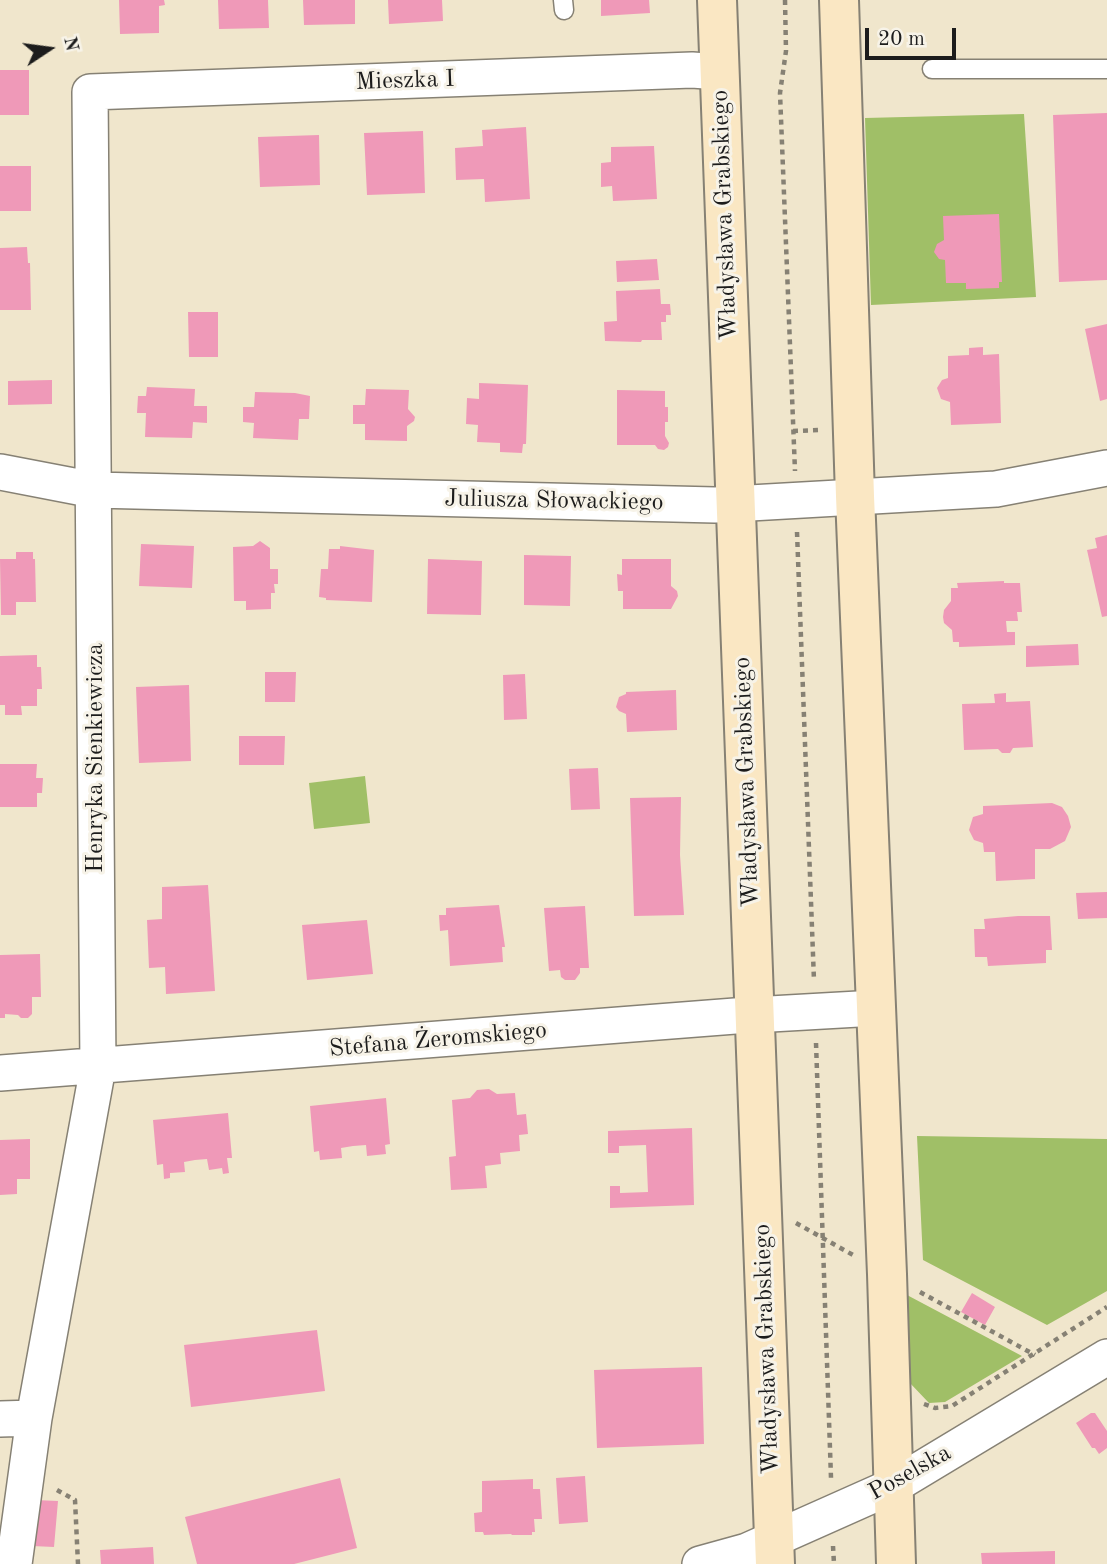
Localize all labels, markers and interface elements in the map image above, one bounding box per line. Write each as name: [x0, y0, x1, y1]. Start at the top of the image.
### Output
north arrow: [14, 14, 84, 84]
scale bar: [869, 14, 960, 58]
text: 20 m: [878, 29, 925, 50]
text: N: [59, 35, 81, 53]
street label: Mieszka I: [355, 65, 455, 97]
street label: Władysława Grabskiego: [706, 89, 744, 341]
street label: Juliusza Słowackiego: [444, 485, 664, 517]
street label: Henryka Sienkiewicza: [82, 643, 110, 873]
street label: Władysława Grabskiego: [728, 656, 766, 908]
street label: Stefana Żeromskiego: [328, 1016, 548, 1064]
street label: Władysława Grabskiego: [748, 1223, 786, 1475]
street label: Poselska: [864, 1439, 956, 1507]

